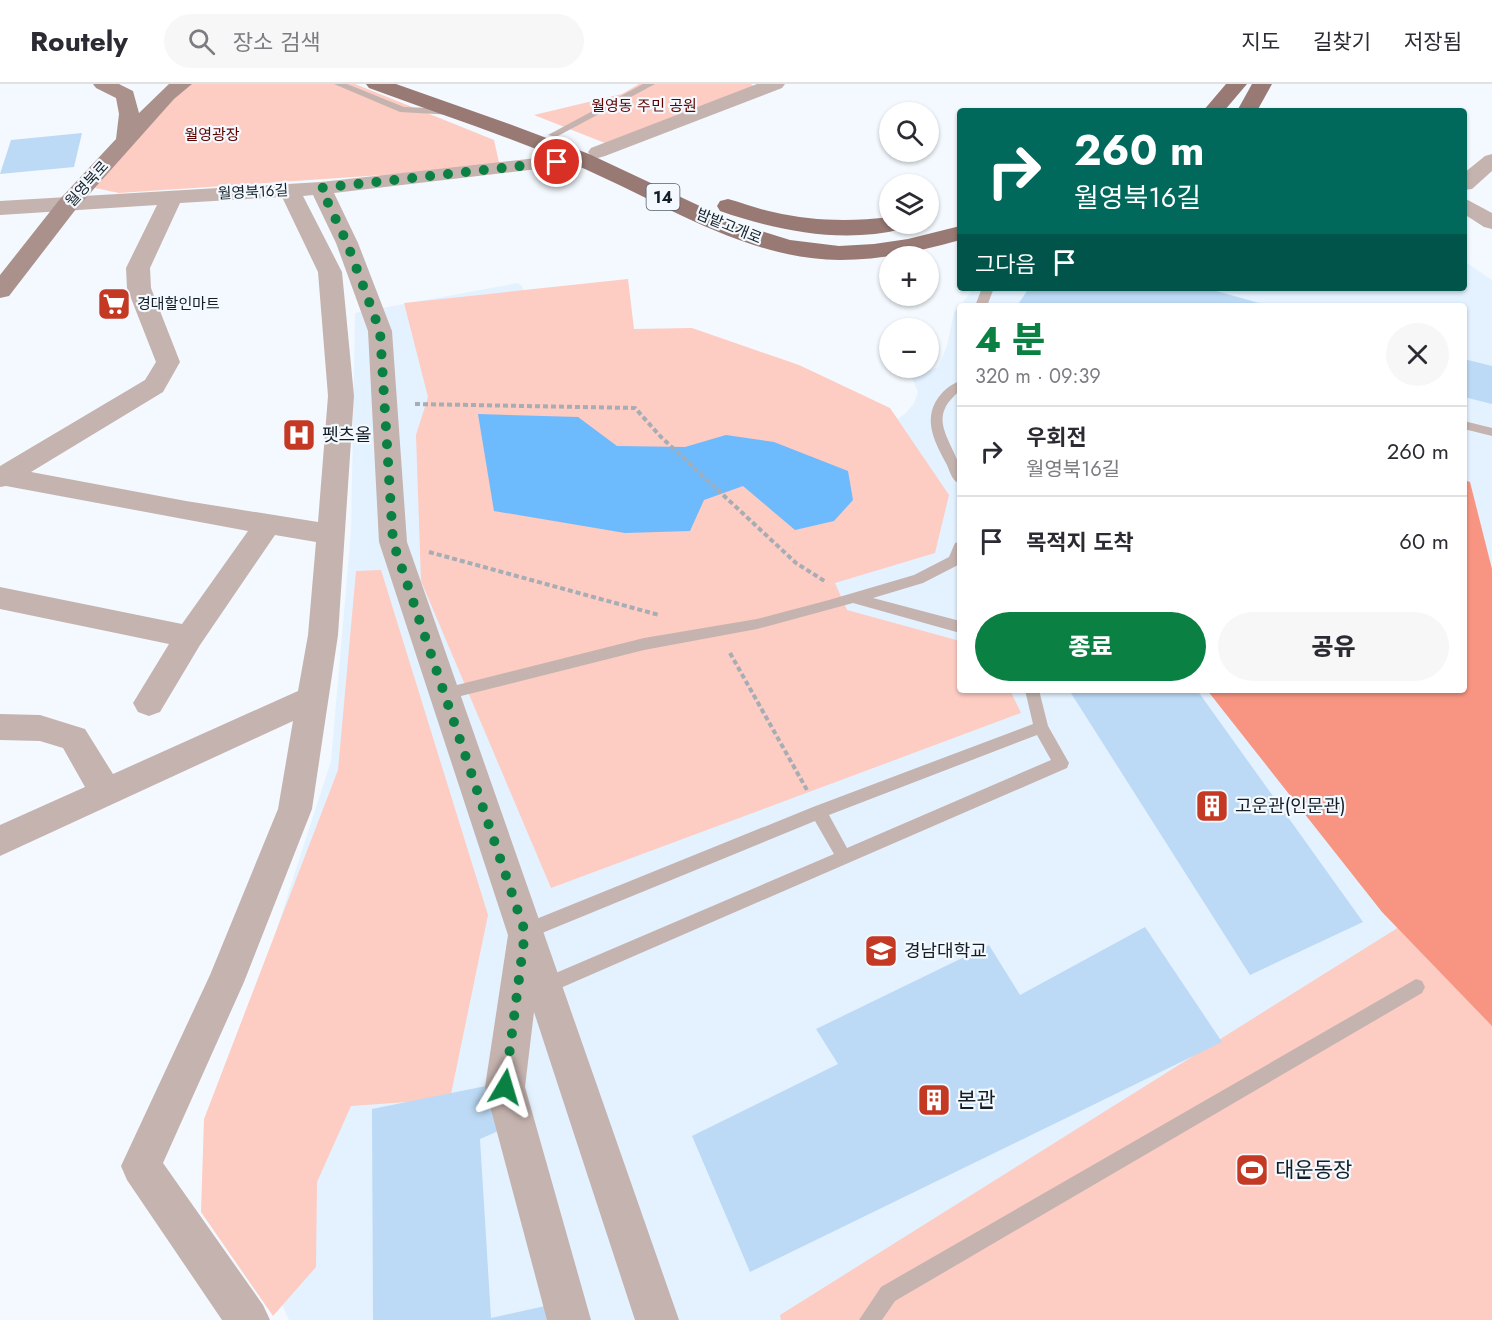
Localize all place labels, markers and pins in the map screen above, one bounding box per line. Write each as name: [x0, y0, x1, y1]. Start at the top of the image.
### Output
pin: [531, 136, 582, 187]
supermarket icon: 경대할인마트: [96, 286, 132, 322]
place label: 경대할인마트: [137, 293, 220, 315]
hospital icon: 펫츠올: [281, 417, 317, 453]
place label: 펫츠올: [322, 422, 372, 448]
building icon: 고운관(인문관): [1194, 788, 1230, 824]
place label: 고운관(인문관): [1235, 793, 1346, 819]
school or university icon: 경남대학교: [863, 933, 899, 969]
place label: 경남대학교: [904, 938, 987, 964]
building icon: 본관: [916, 1082, 952, 1118]
place label: 본관: [957, 1085, 996, 1115]
sports icon: 대운동장: [1234, 1152, 1270, 1188]
place label: 대운동장: [1275, 1155, 1352, 1185]

